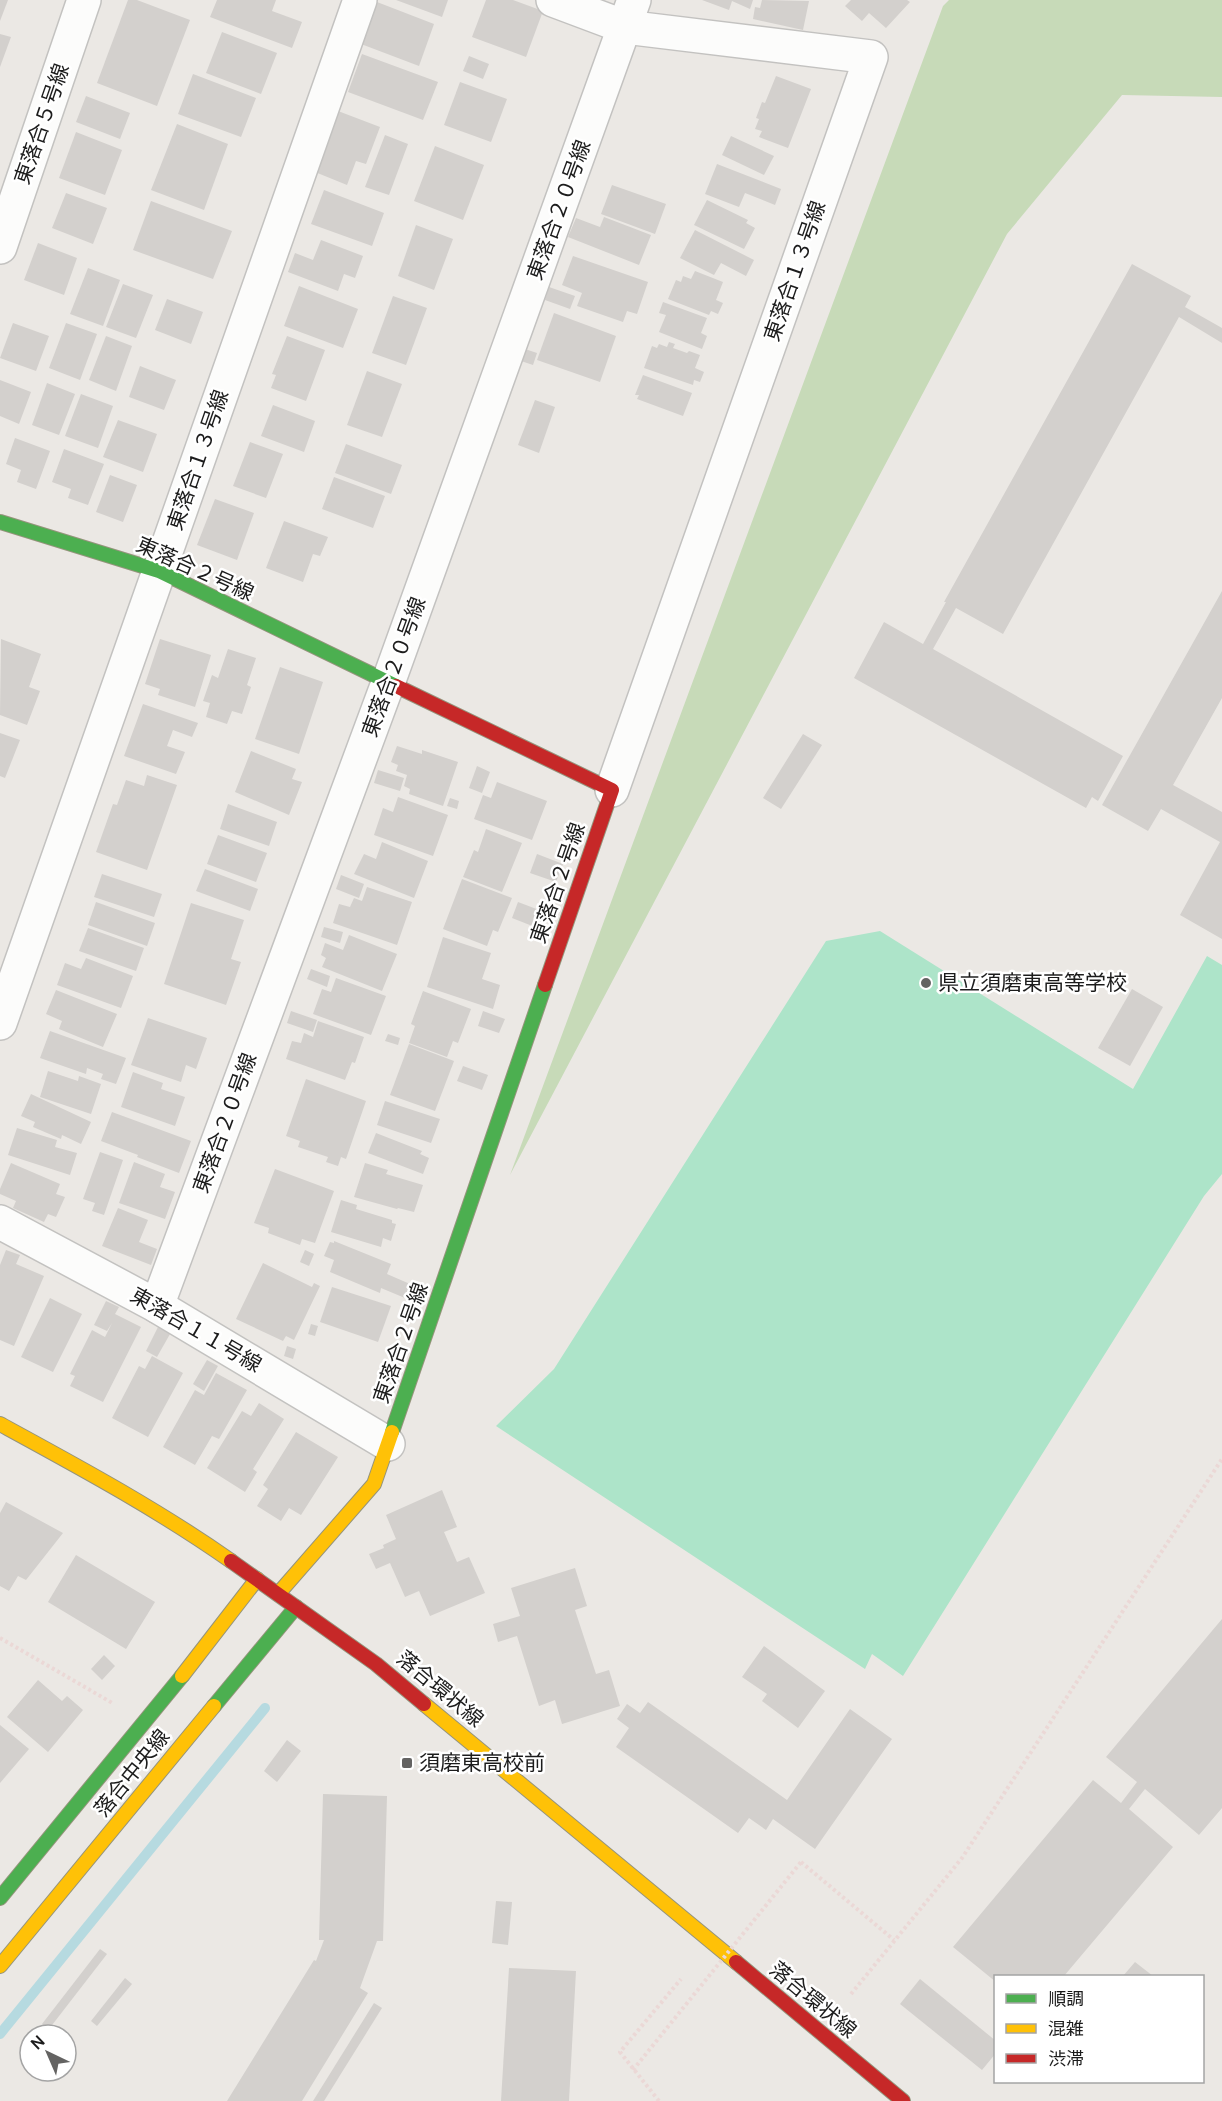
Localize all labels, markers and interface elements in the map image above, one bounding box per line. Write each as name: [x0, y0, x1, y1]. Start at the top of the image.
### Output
street label: 東落合５号線: [7, 60, 75, 188]
street label: 東落合２０号線: [520, 136, 596, 284]
street label: 東落合１３号線: [757, 197, 831, 345]
street label: 東落合１３号線: [160, 386, 234, 534]
street label: 東落合２号線: [132, 530, 259, 607]
street label: 東落合２０号線: [355, 593, 431, 741]
street label: 東落合２号線: [523, 819, 591, 947]
place label: 県立須磨東高等学校: [938, 968, 1127, 996]
marker: 県立須磨東高等学校: [919, 976, 933, 990]
street label: 東落合２０号線: [186, 1049, 262, 1197]
street label: 東落合２号線: [366, 1279, 434, 1407]
street label: 東落合１１号線: [126, 1280, 267, 1378]
street label: 落合環状線: [391, 1644, 490, 1733]
street label: 落合中央線: [87, 1723, 175, 1822]
place label: 須磨東高校前: [419, 1748, 545, 1776]
marker: 須磨東高校前: [400, 1756, 414, 1770]
street label: 落合環状線: [764, 1955, 863, 2044]
legend: [994, 1975, 1204, 2083]
text: 順調: [1048, 1986, 1084, 2010]
text: 混雑: [1048, 2016, 1084, 2040]
north arrow: [18, 2023, 78, 2083]
text: N: [26, 2030, 49, 2054]
text: 渋滞: [1048, 2046, 1084, 2070]

